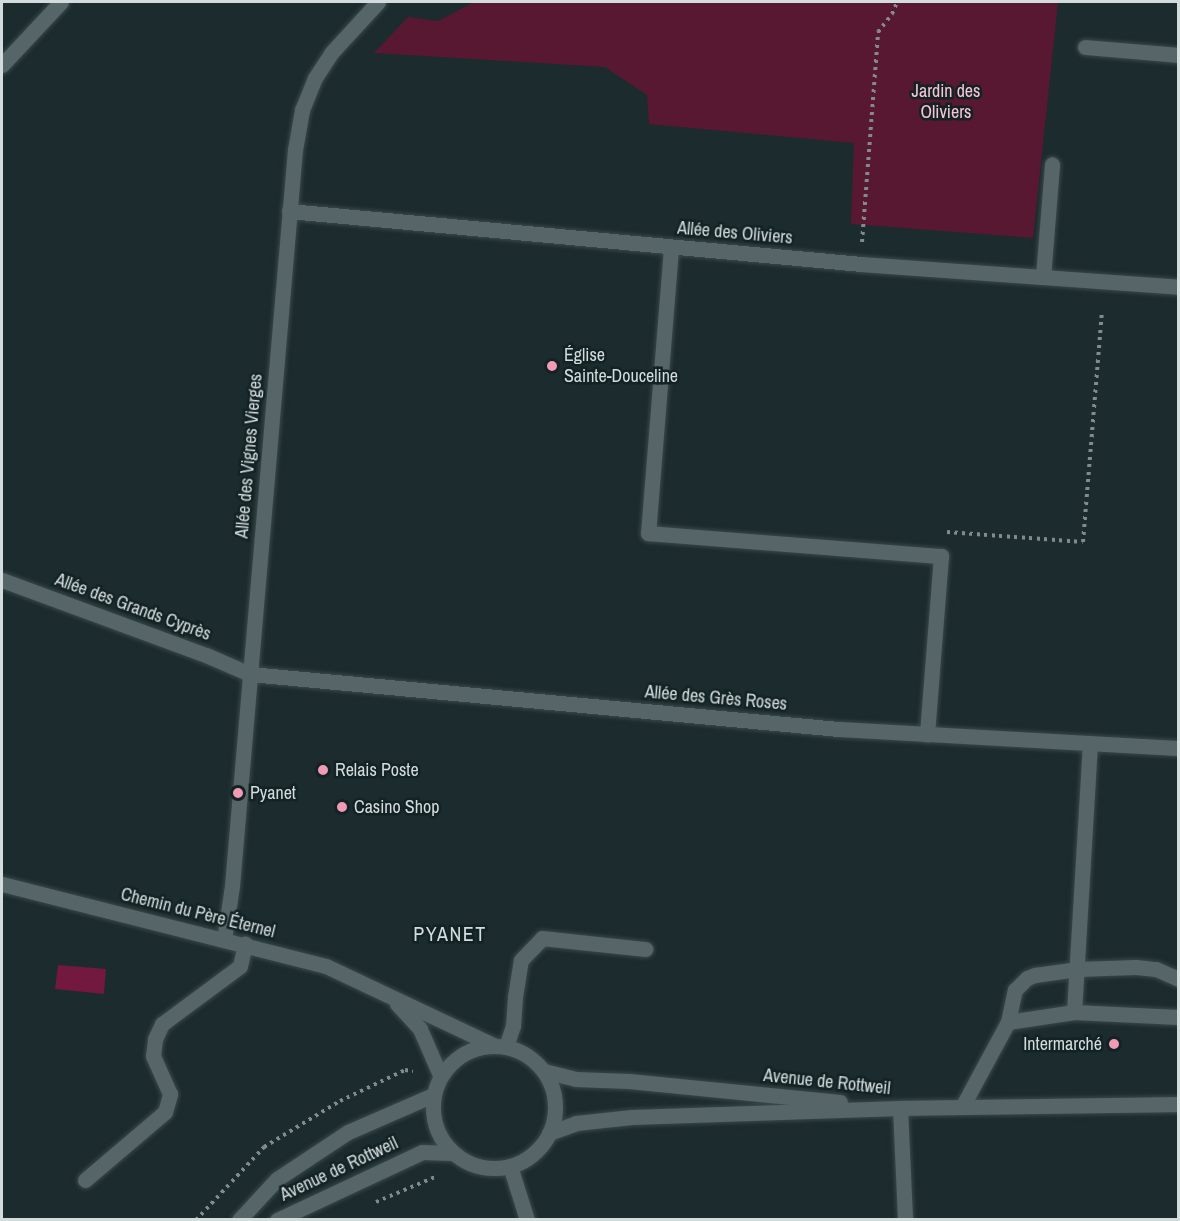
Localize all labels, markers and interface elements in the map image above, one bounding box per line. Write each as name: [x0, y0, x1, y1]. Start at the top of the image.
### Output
park label: Jardin des Oliviers: [912, 81, 980, 124]
street label: Allée des Oliviers: [676, 217, 794, 249]
place label: Église Sainte-Douceline: [564, 345, 678, 388]
marker: Église Sainte-Douceline: [545, 359, 559, 373]
street label: Allée des Vignes Vierges: [231, 373, 267, 539]
street label: Allée des Grands Cyprès: [52, 569, 214, 645]
street label: Allée des Grès Roses: [644, 681, 788, 715]
place label: Relais Poste: [335, 759, 419, 781]
marker: Relais Poste: [316, 763, 330, 777]
place label: Pyanet: [250, 782, 296, 804]
marker: Pyanet: [231, 786, 245, 800]
place label: Casino Shop: [354, 796, 439, 818]
marker: Casino Shop: [335, 800, 349, 814]
street label: Chemin du Père Éternel: [119, 883, 277, 943]
district label: PYANET: [413, 921, 487, 945]
place label: Intermarché: [1023, 1033, 1102, 1055]
marker: Intermarché: [1107, 1037, 1121, 1051]
street label: Avenue de Rottweil: [762, 1065, 892, 1099]
street label: Avenue de Rottweil: [277, 1132, 401, 1206]

